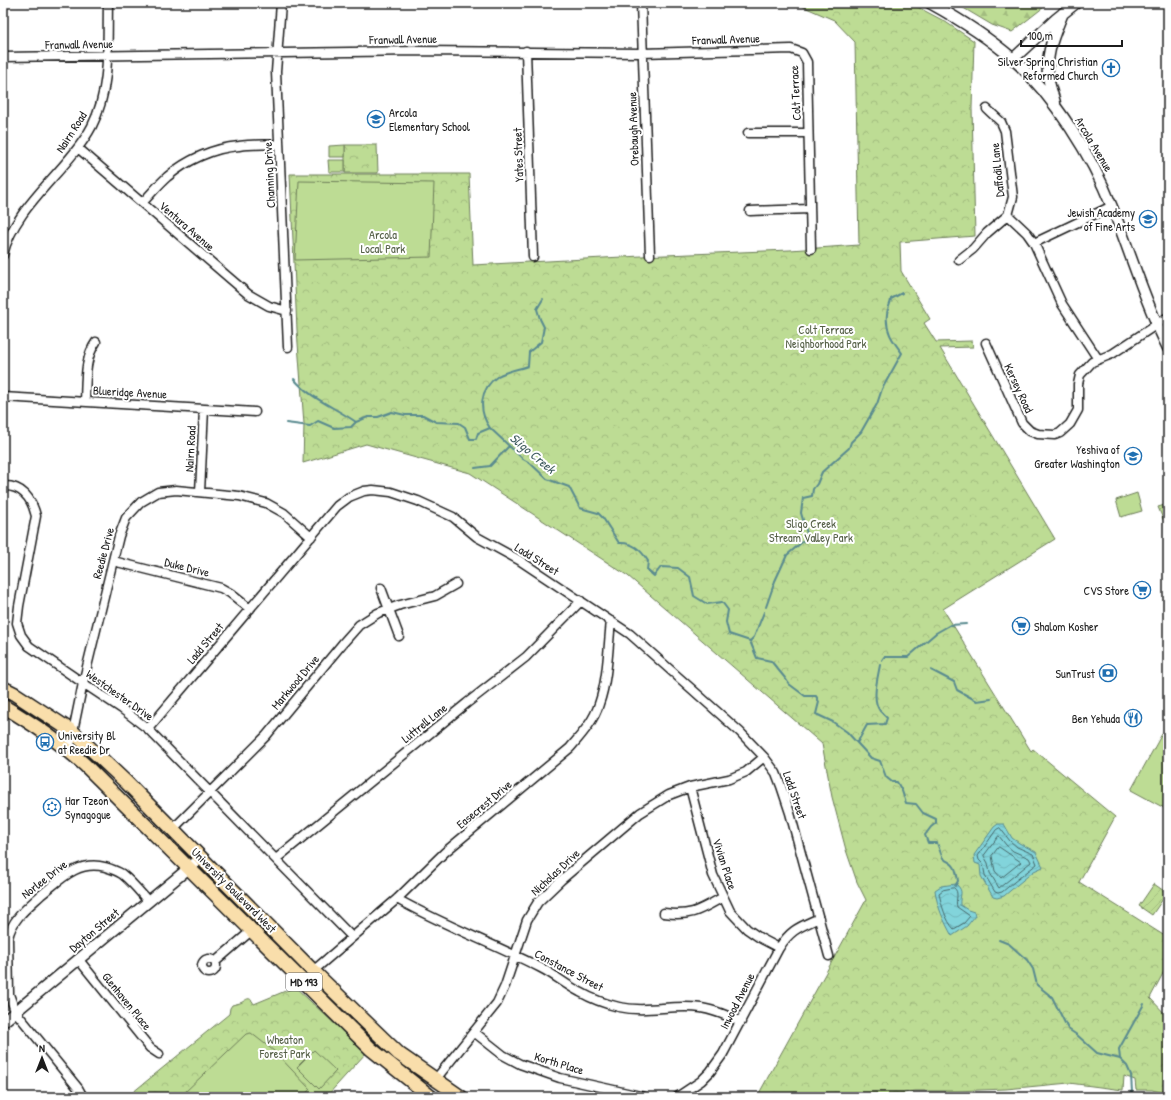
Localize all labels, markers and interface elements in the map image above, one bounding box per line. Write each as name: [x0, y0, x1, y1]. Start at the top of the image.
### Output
scale bar: [1021, 22, 1122, 48]
text: 100 m: [1027, 27, 1053, 44]
street label: Franwall Avenue: [691, 29, 760, 49]
street label: Franwall Avenue: [368, 30, 437, 48]
street label: Franwall Avenue: [44, 35, 113, 53]
place label: Silver Spring Christian Reformed Church: [998, 53, 1098, 84]
church icon: Silver Spring Christian Reformed Church: [1101, 58, 1121, 78]
street label: Colt Terrace: [785, 65, 805, 121]
street label: Orebaugh Avenue: [623, 91, 643, 166]
place label: Arcola Elementary School: [389, 104, 471, 135]
street label: Nairn Road: [51, 108, 91, 156]
school or university icon: Arcola Elementary School: [366, 109, 386, 129]
street label: Arcola Avenue: [1071, 113, 1117, 175]
street label: Yates Street: [509, 127, 527, 182]
street label: Channing Drive: [259, 141, 279, 208]
street label: Daffodil Lane: [986, 142, 1008, 198]
street label: Ventura Avenue: [156, 197, 219, 255]
place label: Jewish Academy of Fine Arts: [1067, 204, 1135, 235]
school or university icon: Jewish Academy of Fine Arts: [1138, 209, 1158, 229]
park label: Arcola Local Park: [361, 226, 405, 257]
park label: Colt Terrace Neighborhood Park: [786, 321, 866, 352]
street label: Kersey Road: [1000, 361, 1038, 416]
street label: Blueridge Avenue: [93, 382, 168, 402]
street label: Nairn Road: [180, 425, 200, 473]
water label: Sligo Creek: [506, 429, 561, 479]
place label: Yeshiva of Greater Washington: [1034, 441, 1121, 472]
school or university icon: Yeshiva of Greater Washington: [1123, 446, 1143, 466]
park label: Sligo Creek Stream Valley Park: [769, 515, 853, 546]
street label: Reedie Drive: [88, 525, 118, 581]
street label: Ladd Street: [512, 539, 563, 580]
street label: Duke Drive: [163, 553, 211, 581]
supermarket icon: CVS Store: [1132, 580, 1152, 600]
place label: CVS Store: [1084, 582, 1129, 599]
supermarket icon: Shalom Kosher: [1011, 616, 1031, 636]
street label: Ladd Street: [183, 618, 228, 667]
place label: Shalom Kosher: [1034, 618, 1099, 635]
street label: Markwood Drive: [267, 651, 323, 713]
bank icon: SunTrust: [1098, 663, 1118, 683]
street label: Westchester Drive: [83, 665, 157, 725]
place label: SunTrust: [1055, 665, 1096, 682]
street label: Luttrell Lane: [398, 699, 451, 747]
restaurant icon: Ben Yehuda: [1123, 708, 1143, 728]
place label: Ben Yehuda: [1072, 710, 1120, 727]
place label: University Bl at Reedie Dr: [58, 727, 116, 758]
bus stop icon: University Bl at Reedie Dr: [35, 732, 55, 752]
street label: Ladd Street: [779, 769, 811, 822]
street label: Easecrest Drive: [453, 776, 516, 832]
place label: Har Tzeon Synagogue: [65, 792, 111, 823]
synagogue icon: Har Tzeon Synagogue: [42, 797, 62, 817]
street label: Vivian Place: [709, 836, 741, 892]
street label: University Boulevard West: [188, 844, 281, 937]
street label: Nicholas Drive: [527, 845, 583, 899]
street label: Norlee Drive: [18, 856, 71, 902]
street label: Dayton Street: [65, 903, 123, 956]
street label: Constance Street: [532, 945, 607, 996]
street label: Glenhaven Place: [98, 969, 156, 1034]
street label: Inwood Avenue: [715, 970, 759, 1032]
road number: MD 193: [286, 973, 322, 991]
park label: Wheaton Forest Park: [259, 1031, 310, 1062]
north arrow: [22, 1038, 62, 1078]
text: N: [39, 1041, 45, 1055]
street label: Korth Place: [532, 1047, 586, 1079]

